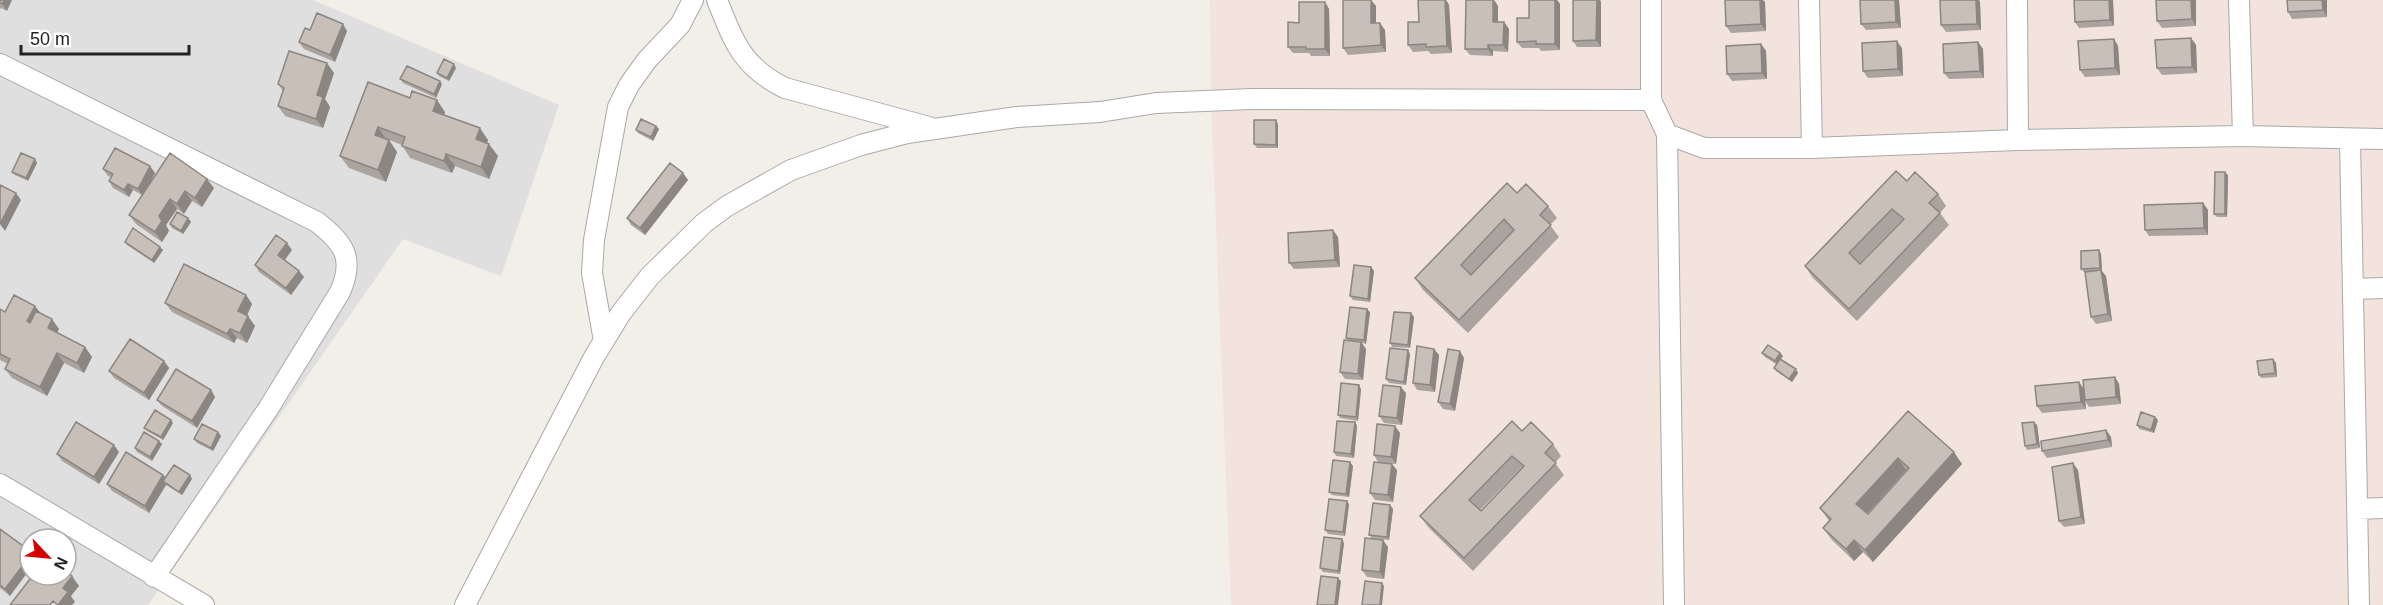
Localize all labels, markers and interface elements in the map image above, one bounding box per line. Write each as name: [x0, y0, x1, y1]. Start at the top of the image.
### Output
scale bar: [21, 18, 189, 56]
text: 50 m: [30, 29, 70, 49]
north arrow: [18, 527, 78, 587]
text: N: [51, 554, 71, 572]

